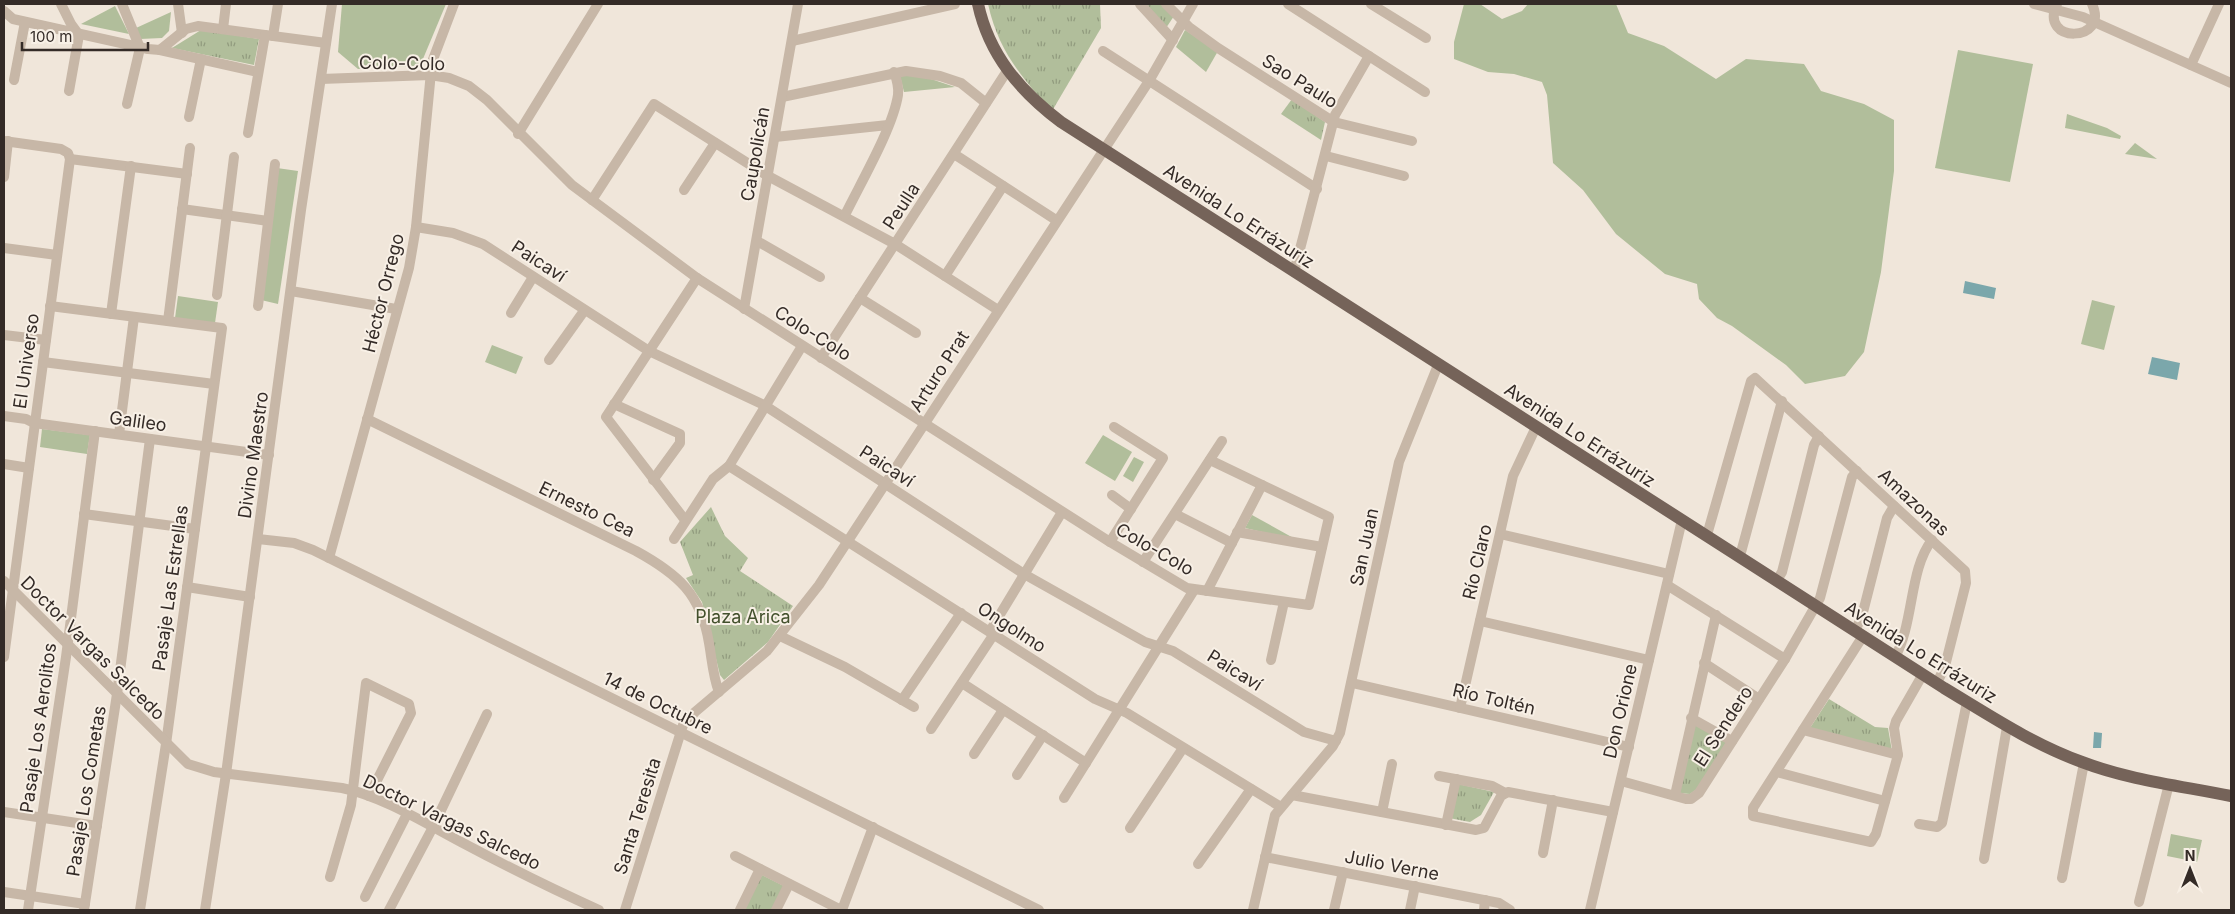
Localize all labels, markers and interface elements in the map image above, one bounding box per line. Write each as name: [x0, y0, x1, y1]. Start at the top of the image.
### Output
scale bar: [22, 20, 149, 52]
text: 100 m: [30, 27, 72, 46]
street label: Sao Paulo: [1258, 50, 1342, 112]
street label: Colo-Colo: [359, 52, 445, 74]
street label: Caupolicán: [736, 105, 774, 203]
street label: Avenida Lo Errázuriz: [1160, 159, 1318, 273]
street label: Peulla: [878, 179, 924, 233]
street label: Héctor Orrego: [358, 231, 408, 355]
street label: Paicaví: [508, 236, 571, 287]
street label: Colo-Colo: [771, 301, 855, 365]
street label: El Universo: [9, 312, 43, 410]
street label: Arturo Prat: [905, 326, 973, 416]
street label: Avenida Lo Errázuriz: [1501, 378, 1659, 492]
street label: Divino Maestro: [234, 390, 272, 520]
street label: Galileo: [108, 407, 168, 435]
street label: Paicaví: [856, 441, 919, 492]
street label: Amazonas: [1874, 464, 1954, 540]
street label: Ernesto Cea: [536, 477, 638, 541]
street label: Pasaje Las Estrellas: [148, 504, 192, 672]
street label: San Juan: [1346, 506, 1382, 588]
street label: Colo-Colo: [1112, 518, 1198, 580]
street label: Río Claro: [1458, 522, 1496, 602]
street label: Doctor Vargas Salcedo: [17, 572, 169, 724]
street label: Ongolmo: [974, 597, 1050, 657]
street label: Avenida Lo Errázuriz: [1841, 597, 2001, 707]
park label: Plaza Arica: [695, 606, 791, 627]
street label: Pasaje Los Aerolitos: [16, 642, 60, 814]
street label: Paicaví: [1204, 645, 1267, 695]
street label: Don Orione: [1599, 662, 1641, 760]
street label: 14 de Octubre: [600, 667, 716, 739]
street label: Río Toltén: [1451, 679, 1537, 719]
street label: El Sendero: [1689, 682, 1757, 770]
street label: Pasaje Los Cometas: [62, 704, 110, 878]
street label: Santa Teresita: [609, 755, 665, 877]
street label: Doctor Vargas Salcedo: [360, 770, 544, 874]
north arrow: [2165, 844, 2215, 894]
street label: Julio Verne: [1343, 846, 1441, 884]
text: N: [2185, 847, 2195, 864]

